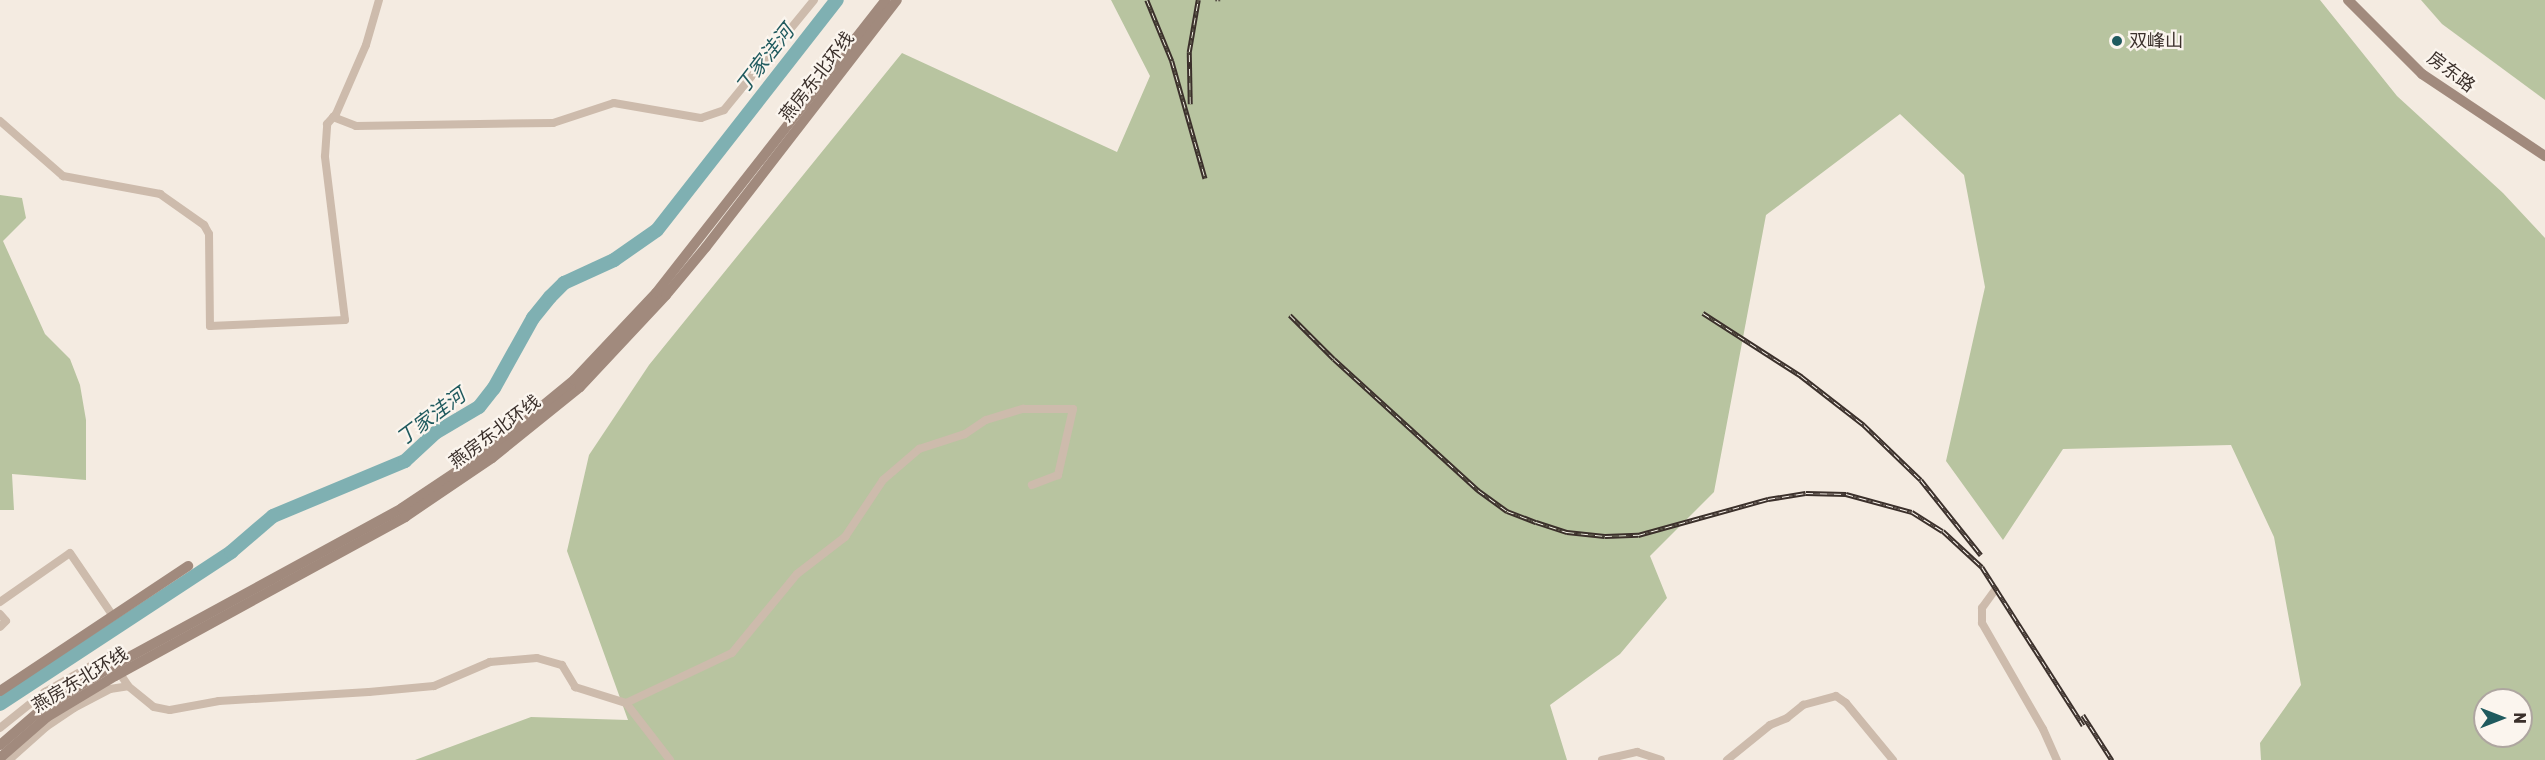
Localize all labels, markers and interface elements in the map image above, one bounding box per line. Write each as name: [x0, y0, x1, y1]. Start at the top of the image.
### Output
water label: 丁家洼河: [731, 20, 799, 98]
street label: 燕房东北环线: [775, 28, 859, 126]
place label: 双峰山: [2129, 30, 2183, 52]
marker: 双峰山: [2110, 34, 2124, 48]
street label: 房东路: [2423, 47, 2479, 97]
water label: 丁家洼河: [392, 383, 470, 451]
street label: 燕房东北环线: [445, 391, 545, 473]
street label: 燕房东北环线: [28, 643, 132, 717]
north arrow: [2473, 688, 2533, 748]
text: N: [2510, 712, 2529, 724]

